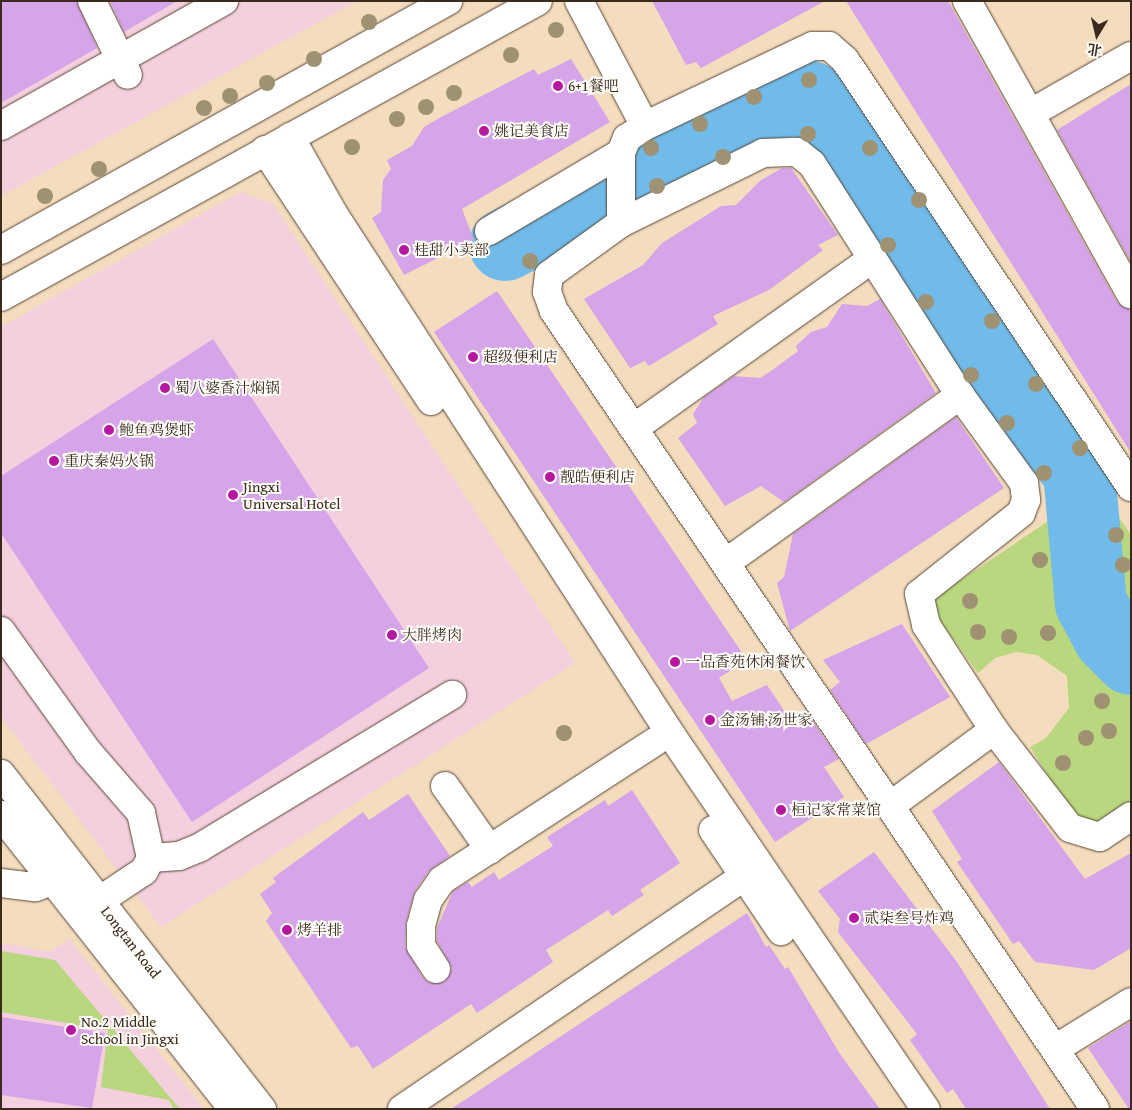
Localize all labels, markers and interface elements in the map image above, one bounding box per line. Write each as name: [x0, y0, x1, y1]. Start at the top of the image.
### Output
north arrow: [1072, 10, 1122, 60]
text: 北: [1086, 39, 1103, 61]
place label: 6+1餐吧: [568, 77, 619, 95]
marker: 6+1餐吧: [552, 80, 564, 92]
place label: 姚记美食店: [494, 122, 569, 140]
marker: 姚记美食店: [478, 125, 490, 137]
place label: 桂甜小卖部: [414, 241, 489, 259]
marker: 桂甜小卖部: [398, 244, 410, 256]
place label: 超级便利店: [483, 348, 558, 366]
marker: 超级便利店: [467, 351, 479, 363]
place label: 蜀八婆香汁焖锅: [175, 379, 280, 397]
marker: 蜀八婆香汁焖锅: [159, 382, 171, 394]
place label: 鲍鱼鸡煲虾: [119, 421, 194, 439]
marker: 鲍鱼鸡煲虾: [103, 424, 115, 436]
place label: 重庆秦妈火锅: [64, 452, 154, 470]
marker: 重庆秦妈火锅: [48, 455, 60, 467]
place label: 靓皓便利店: [560, 468, 635, 486]
marker: 靓皓便利店: [544, 471, 556, 483]
place label: Jingxi Universal Hotel: [243, 477, 341, 512]
marker: Jingxi Universal Hotel: [227, 489, 239, 501]
place label: 大胖烤肉: [402, 626, 462, 644]
marker: 大胖烤肉: [386, 629, 398, 641]
place label: 一品香苑休闲餐饮: [685, 653, 805, 671]
marker: 一品香苑休闲餐饮: [669, 656, 681, 668]
place label: 金汤铺·汤世家: [720, 711, 812, 729]
marker: 金汤铺·汤世家: [704, 714, 716, 726]
place label: 桓记家常菜馆: [791, 801, 881, 819]
marker: 桓记家常菜馆: [775, 804, 787, 816]
street label: Longtan Road: [97, 902, 165, 982]
place label: 贰柒叁号炸鸡: [864, 909, 954, 927]
marker: 贰柒叁号炸鸡: [848, 912, 860, 924]
place label: 烤羊排: [297, 921, 342, 939]
marker: 烤羊排: [281, 924, 293, 936]
place label: No.2 Middle School in Jingxi: [81, 1012, 179, 1047]
marker: No.2 Middle School in Jingxi: [65, 1024, 77, 1036]

